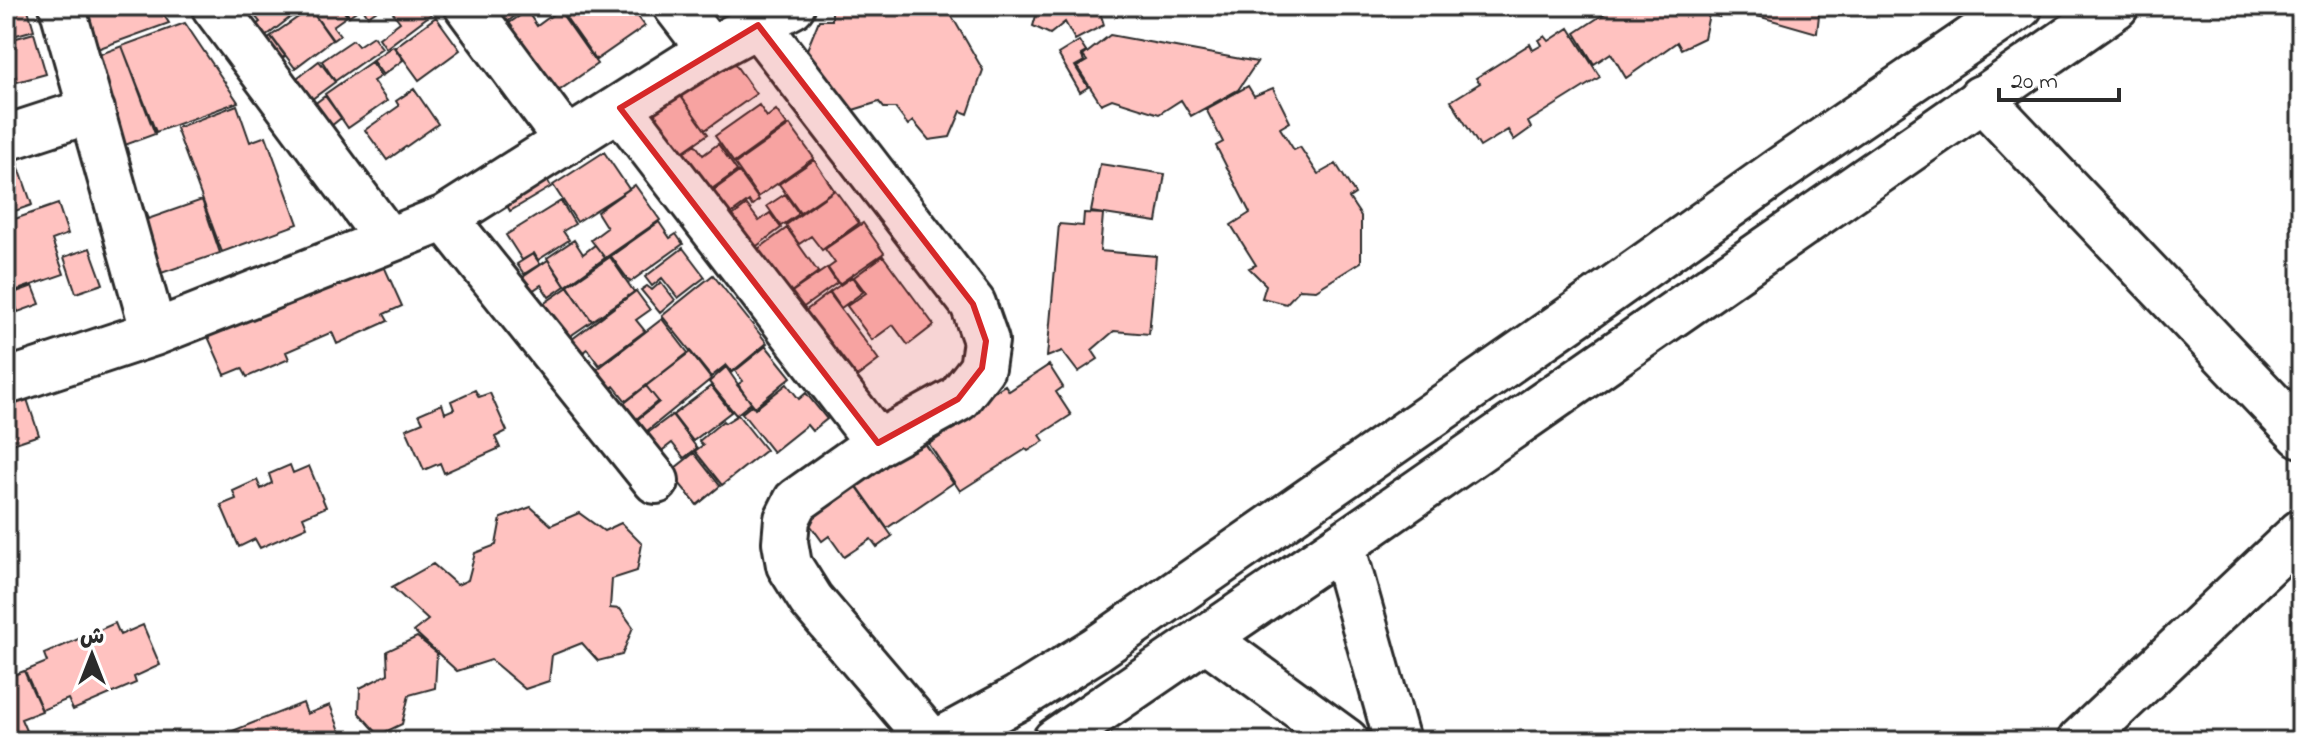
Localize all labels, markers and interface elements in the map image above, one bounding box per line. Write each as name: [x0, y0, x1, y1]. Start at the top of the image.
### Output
scale bar: [1999, 52, 2119, 102]
text: 20 m: [2011, 65, 2058, 100]
north arrow: [52, 615, 132, 695]
text: ش: [80, 622, 104, 654]

